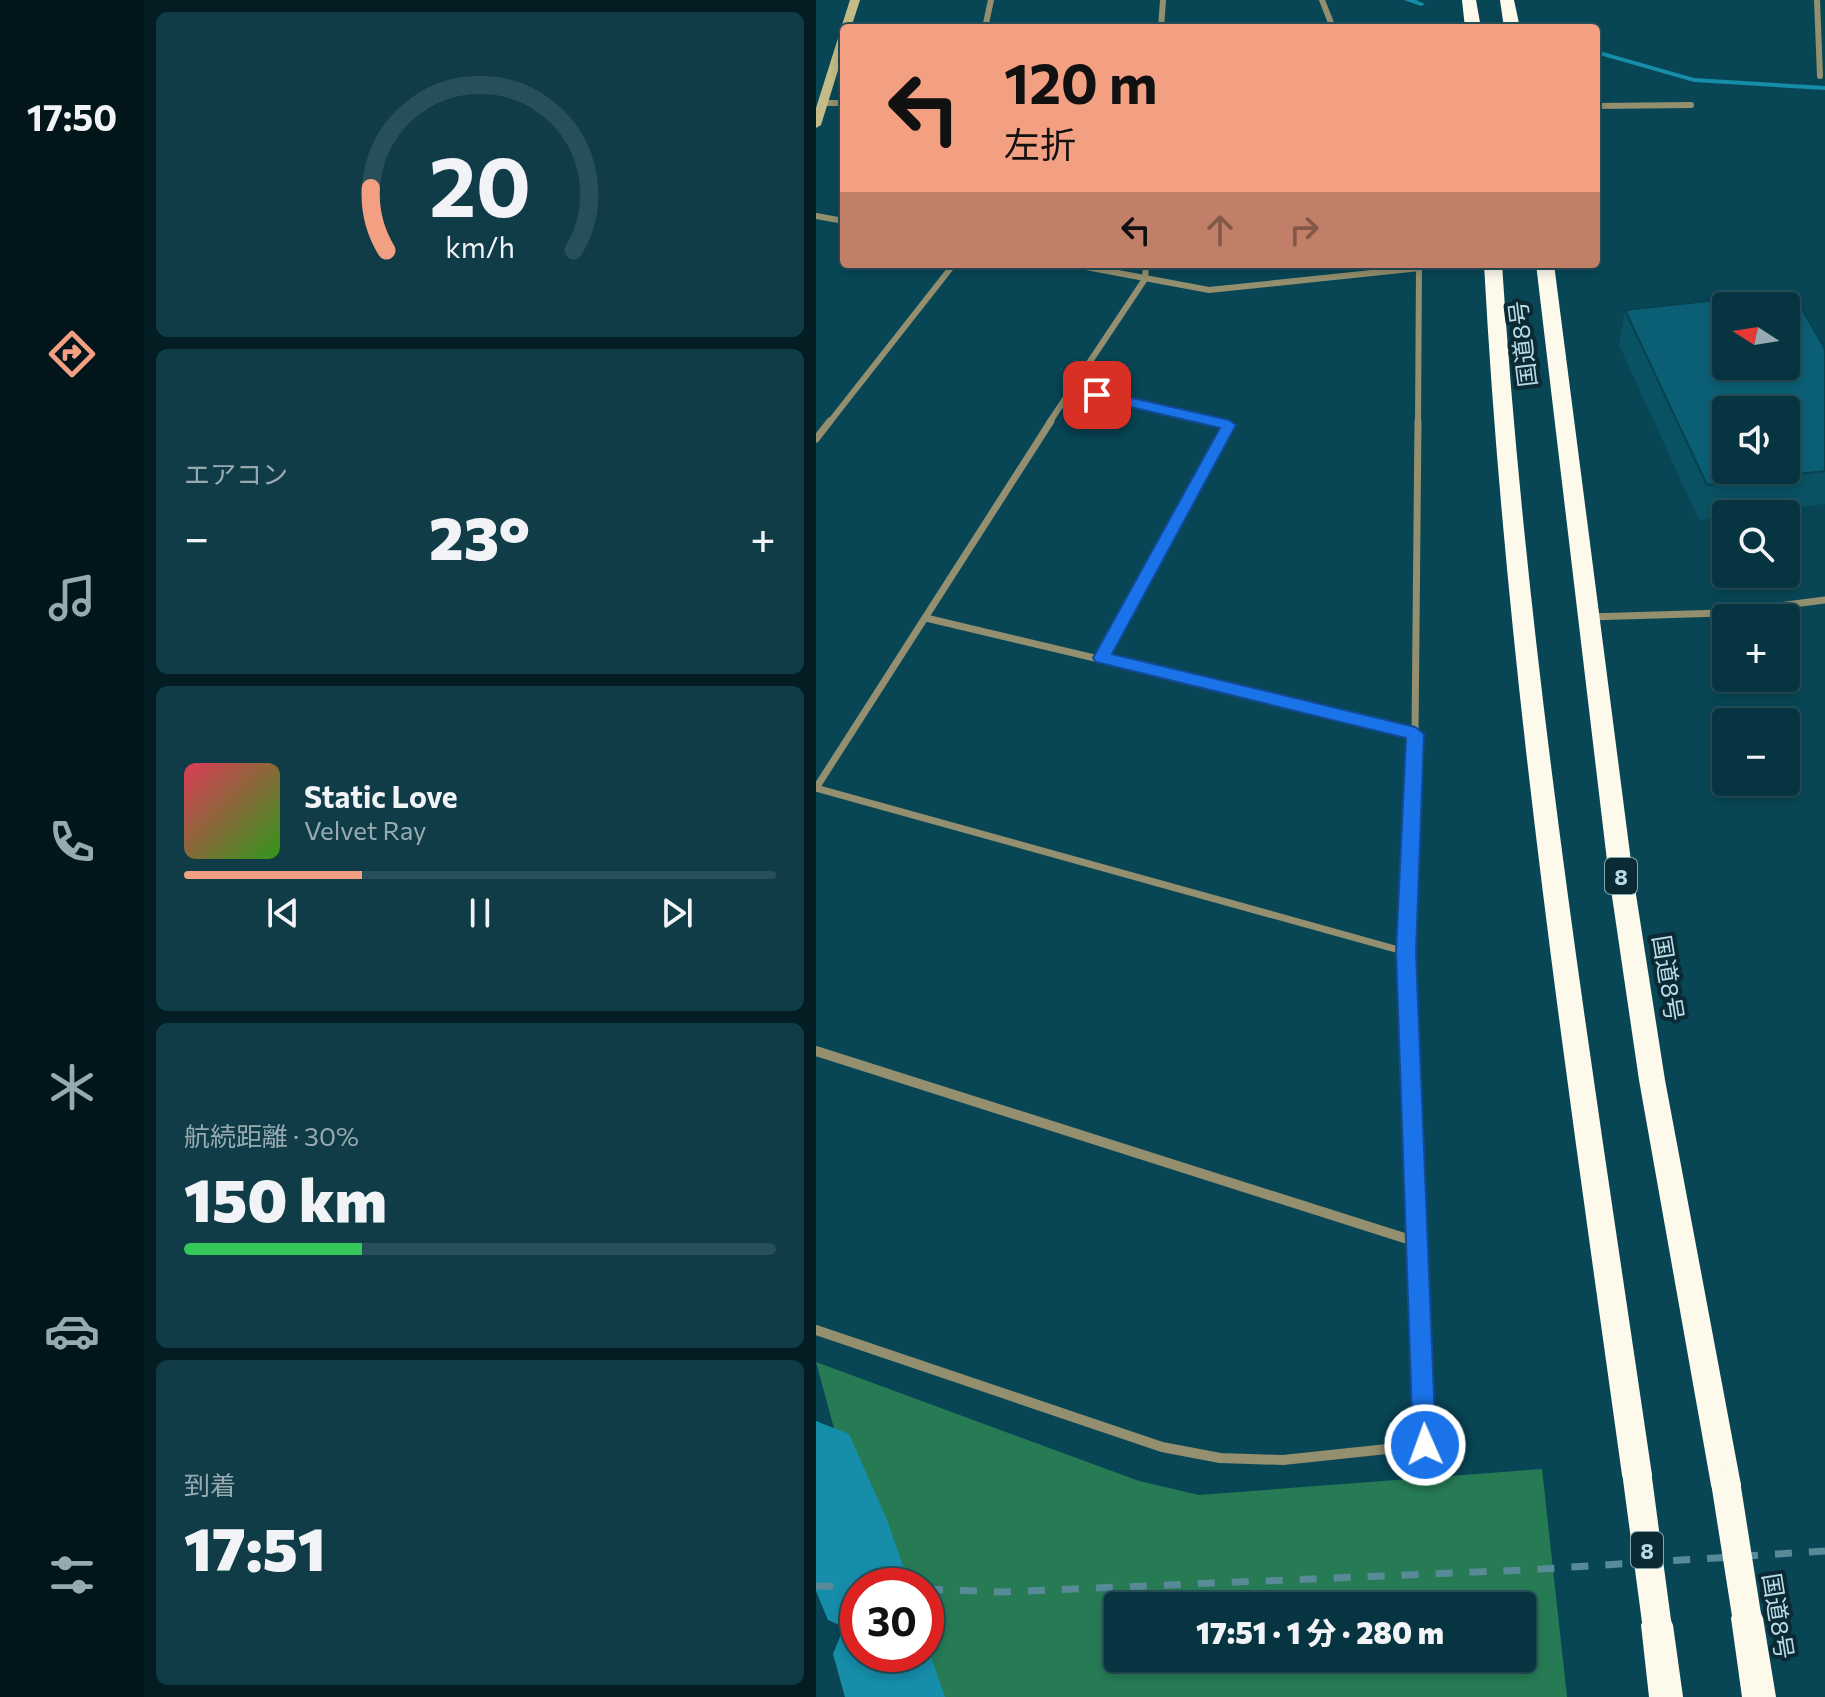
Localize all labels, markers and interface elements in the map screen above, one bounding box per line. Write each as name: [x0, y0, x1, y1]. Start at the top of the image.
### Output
text: 120 m: [1004, 47, 1158, 116]
icon: left: [872, 56, 976, 160]
text: 17:50: [27, 94, 117, 138]
text: 左折: [1004, 121, 1076, 165]
text: 20: [429, 131, 531, 233]
icon: left: [1114, 208, 1158, 252]
icon: ahead: [1198, 208, 1242, 252]
icon: right: [1282, 208, 1326, 252]
text: km/h: [445, 229, 515, 264]
north arrow: [1712, 292, 1800, 380]
map controls: [1712, 292, 1800, 796]
street label: 国道8号: [1502, 299, 1542, 389]
icon: directions: [44, 326, 100, 382]
pin: [1063, 361, 1131, 429]
icon: arrive: [1075, 373, 1119, 417]
button: sound: [1712, 396, 1800, 484]
text: エアコン: [184, 458, 288, 489]
text: 23°: [429, 499, 530, 572]
button: search: [1712, 500, 1800, 588]
text: −: [184, 509, 209, 563]
text: +: [750, 509, 776, 563]
icon: music: [44, 570, 100, 626]
button: +: [1712, 604, 1800, 692]
button: −: [1712, 708, 1800, 796]
text: Static Love: [304, 777, 458, 814]
icon: phone: [44, 814, 100, 870]
text: Velvet Ray: [304, 814, 427, 845]
road number: 8: [1605, 858, 1637, 894]
icon: previous: [261, 891, 305, 935]
icon: pause: [458, 891, 502, 935]
icon: next: [655, 891, 699, 935]
street label: 国道8号: [1648, 933, 1690, 1023]
icon: climate: [44, 1059, 100, 1115]
text: 航続距離 · 30%: [184, 1120, 359, 1151]
text: 150 km: [184, 1161, 387, 1234]
icon: car: [44, 1303, 100, 1359]
position arrow: [1383, 1403, 1467, 1487]
text: 到着: [184, 1469, 236, 1500]
text: 17:51: [184, 1510, 326, 1583]
road number: 8: [1631, 1532, 1663, 1568]
icon: filters: [44, 1547, 100, 1603]
speed limit sign: 30: [840, 1568, 944, 1672]
street label: 国道8号: [1758, 1571, 1800, 1661]
text: 17:51 · 1 分 · 280 m: [1196, 1613, 1444, 1650]

